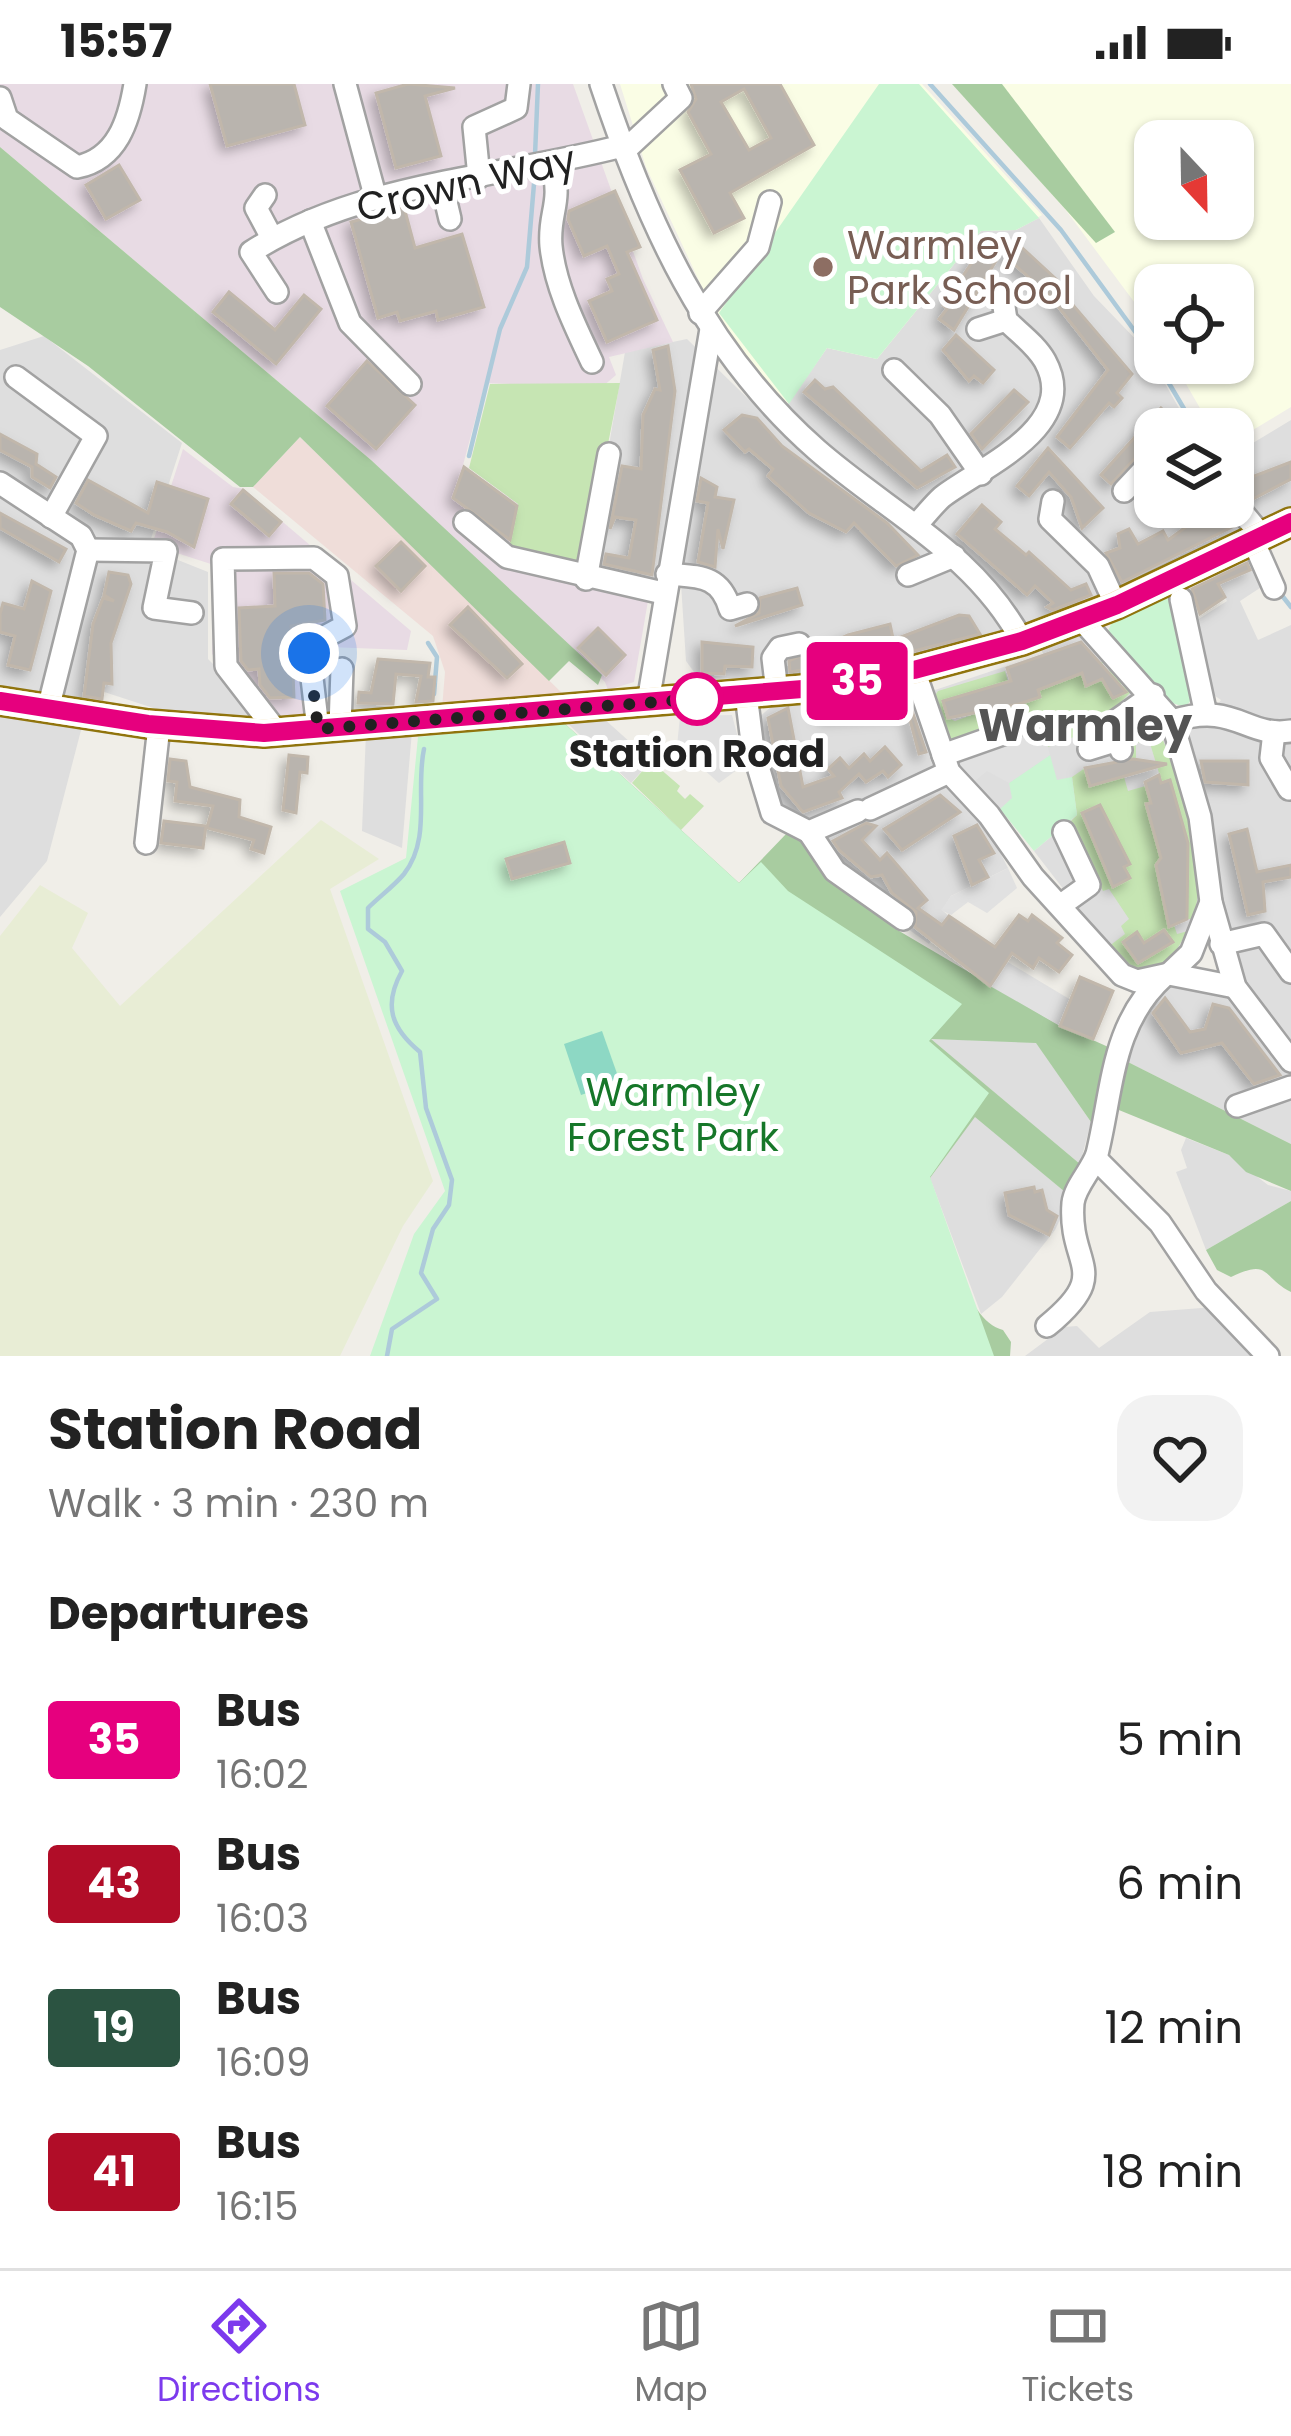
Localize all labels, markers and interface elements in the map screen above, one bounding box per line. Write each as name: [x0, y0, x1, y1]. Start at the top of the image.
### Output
text: 15:57: [60, 10, 172, 73]
north arrow: [1134, 120, 1254, 240]
map controls: [1134, 120, 1254, 528]
street label: Crown Way: [351, 132, 581, 235]
place label: Warmley Park School: [847, 218, 1072, 318]
marker: Warmley Park School: [810, 254, 836, 280]
button: locate: [1134, 264, 1254, 384]
button: layers: [1134, 408, 1254, 528]
your location: [279, 623, 339, 683]
line badge: 35: [803, 642, 911, 720]
text: 35: [831, 651, 883, 710]
marker: Station Road: [672, 674, 722, 724]
district label: Warmley: [978, 694, 1193, 757]
place label: Station Road: [569, 726, 825, 781]
park label: Warmley Forest Park: [567, 1065, 779, 1165]
text: Station Road: [48, 1389, 423, 1469]
button: heart: [1117, 1395, 1243, 1521]
text: Walk · 3 min · 230 m: [48, 1476, 429, 1531]
text: Departures: [48, 1582, 310, 1645]
text: Bus: [216, 1679, 301, 1742]
text: 5 min: [1117, 1708, 1243, 1771]
text: 35: [88, 1710, 140, 1769]
text: 16:02: [216, 1747, 308, 1802]
text: Bus: [216, 1823, 301, 1886]
text: 6 min: [1116, 1852, 1243, 1915]
text: 43: [87, 1854, 141, 1913]
text: 16:03: [216, 1891, 309, 1946]
text: Bus: [216, 1967, 301, 2030]
text: 12 min: [1104, 1996, 1243, 2059]
text: 19: [93, 1998, 135, 2057]
text: 16:09: [216, 2035, 311, 2090]
text: Bus: [216, 2111, 301, 2174]
text: 18 min: [1102, 2140, 1243, 2203]
text: 41: [92, 2142, 136, 2201]
text: 16:15: [216, 2179, 299, 2234]
tab: Directions: [157, 2293, 321, 2415]
tab: Map: [635, 2293, 708, 2415]
tab: Tickets: [1021, 2293, 1134, 2415]

